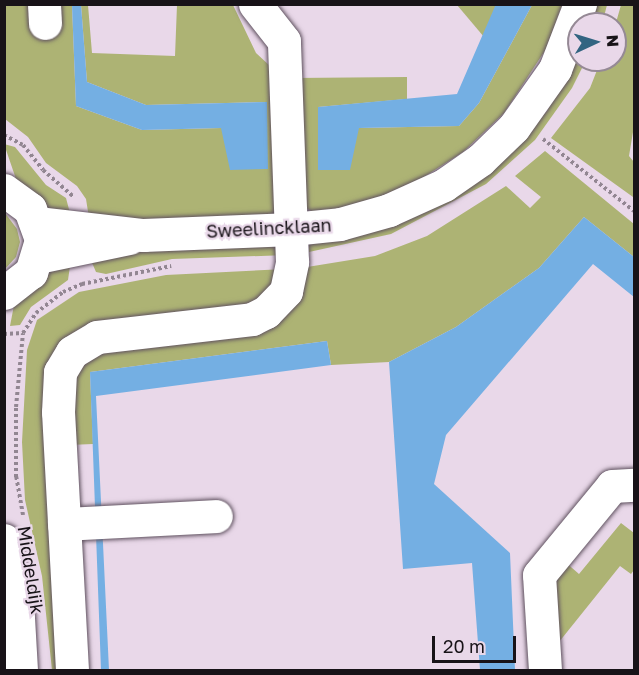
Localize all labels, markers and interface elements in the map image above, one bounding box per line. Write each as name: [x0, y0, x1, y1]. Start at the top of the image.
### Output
north arrow: [567, 12, 627, 72]
text: N: [603, 34, 623, 48]
street label: Sweelincklaan: [206, 214, 332, 242]
street label: Middeldijk: [13, 524, 49, 616]
scale bar: [435, 624, 519, 662]
text: 20 m: [443, 635, 485, 657]

